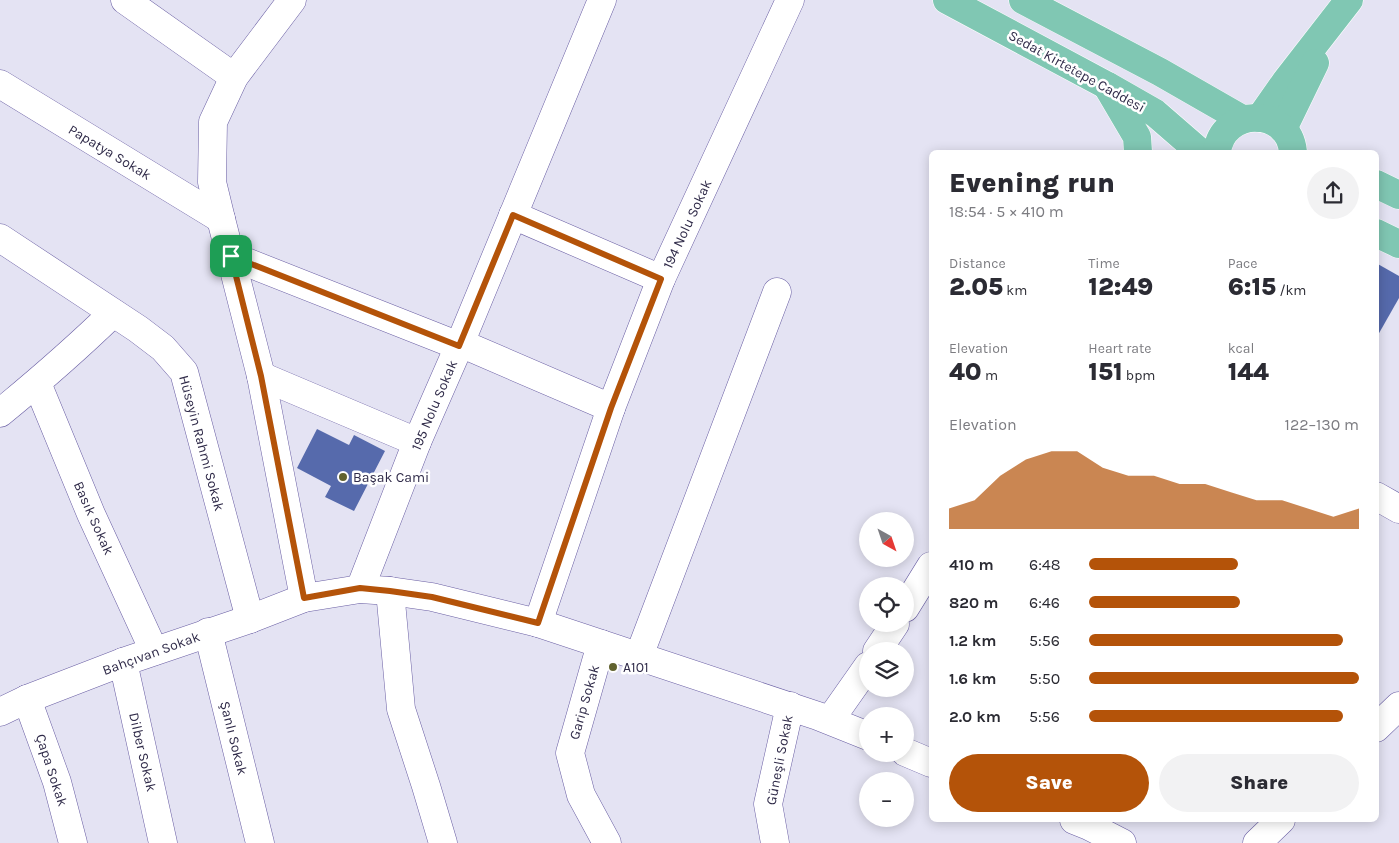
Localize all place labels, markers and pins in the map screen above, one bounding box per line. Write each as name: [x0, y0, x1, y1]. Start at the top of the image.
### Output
pin: [210, 235, 252, 277]
place label: Başak Cami: [353, 469, 429, 486]
marker: Başak Cami: [337, 471, 349, 483]
place label: A101: [623, 659, 649, 676]
marker: A101: [607, 661, 619, 673]

